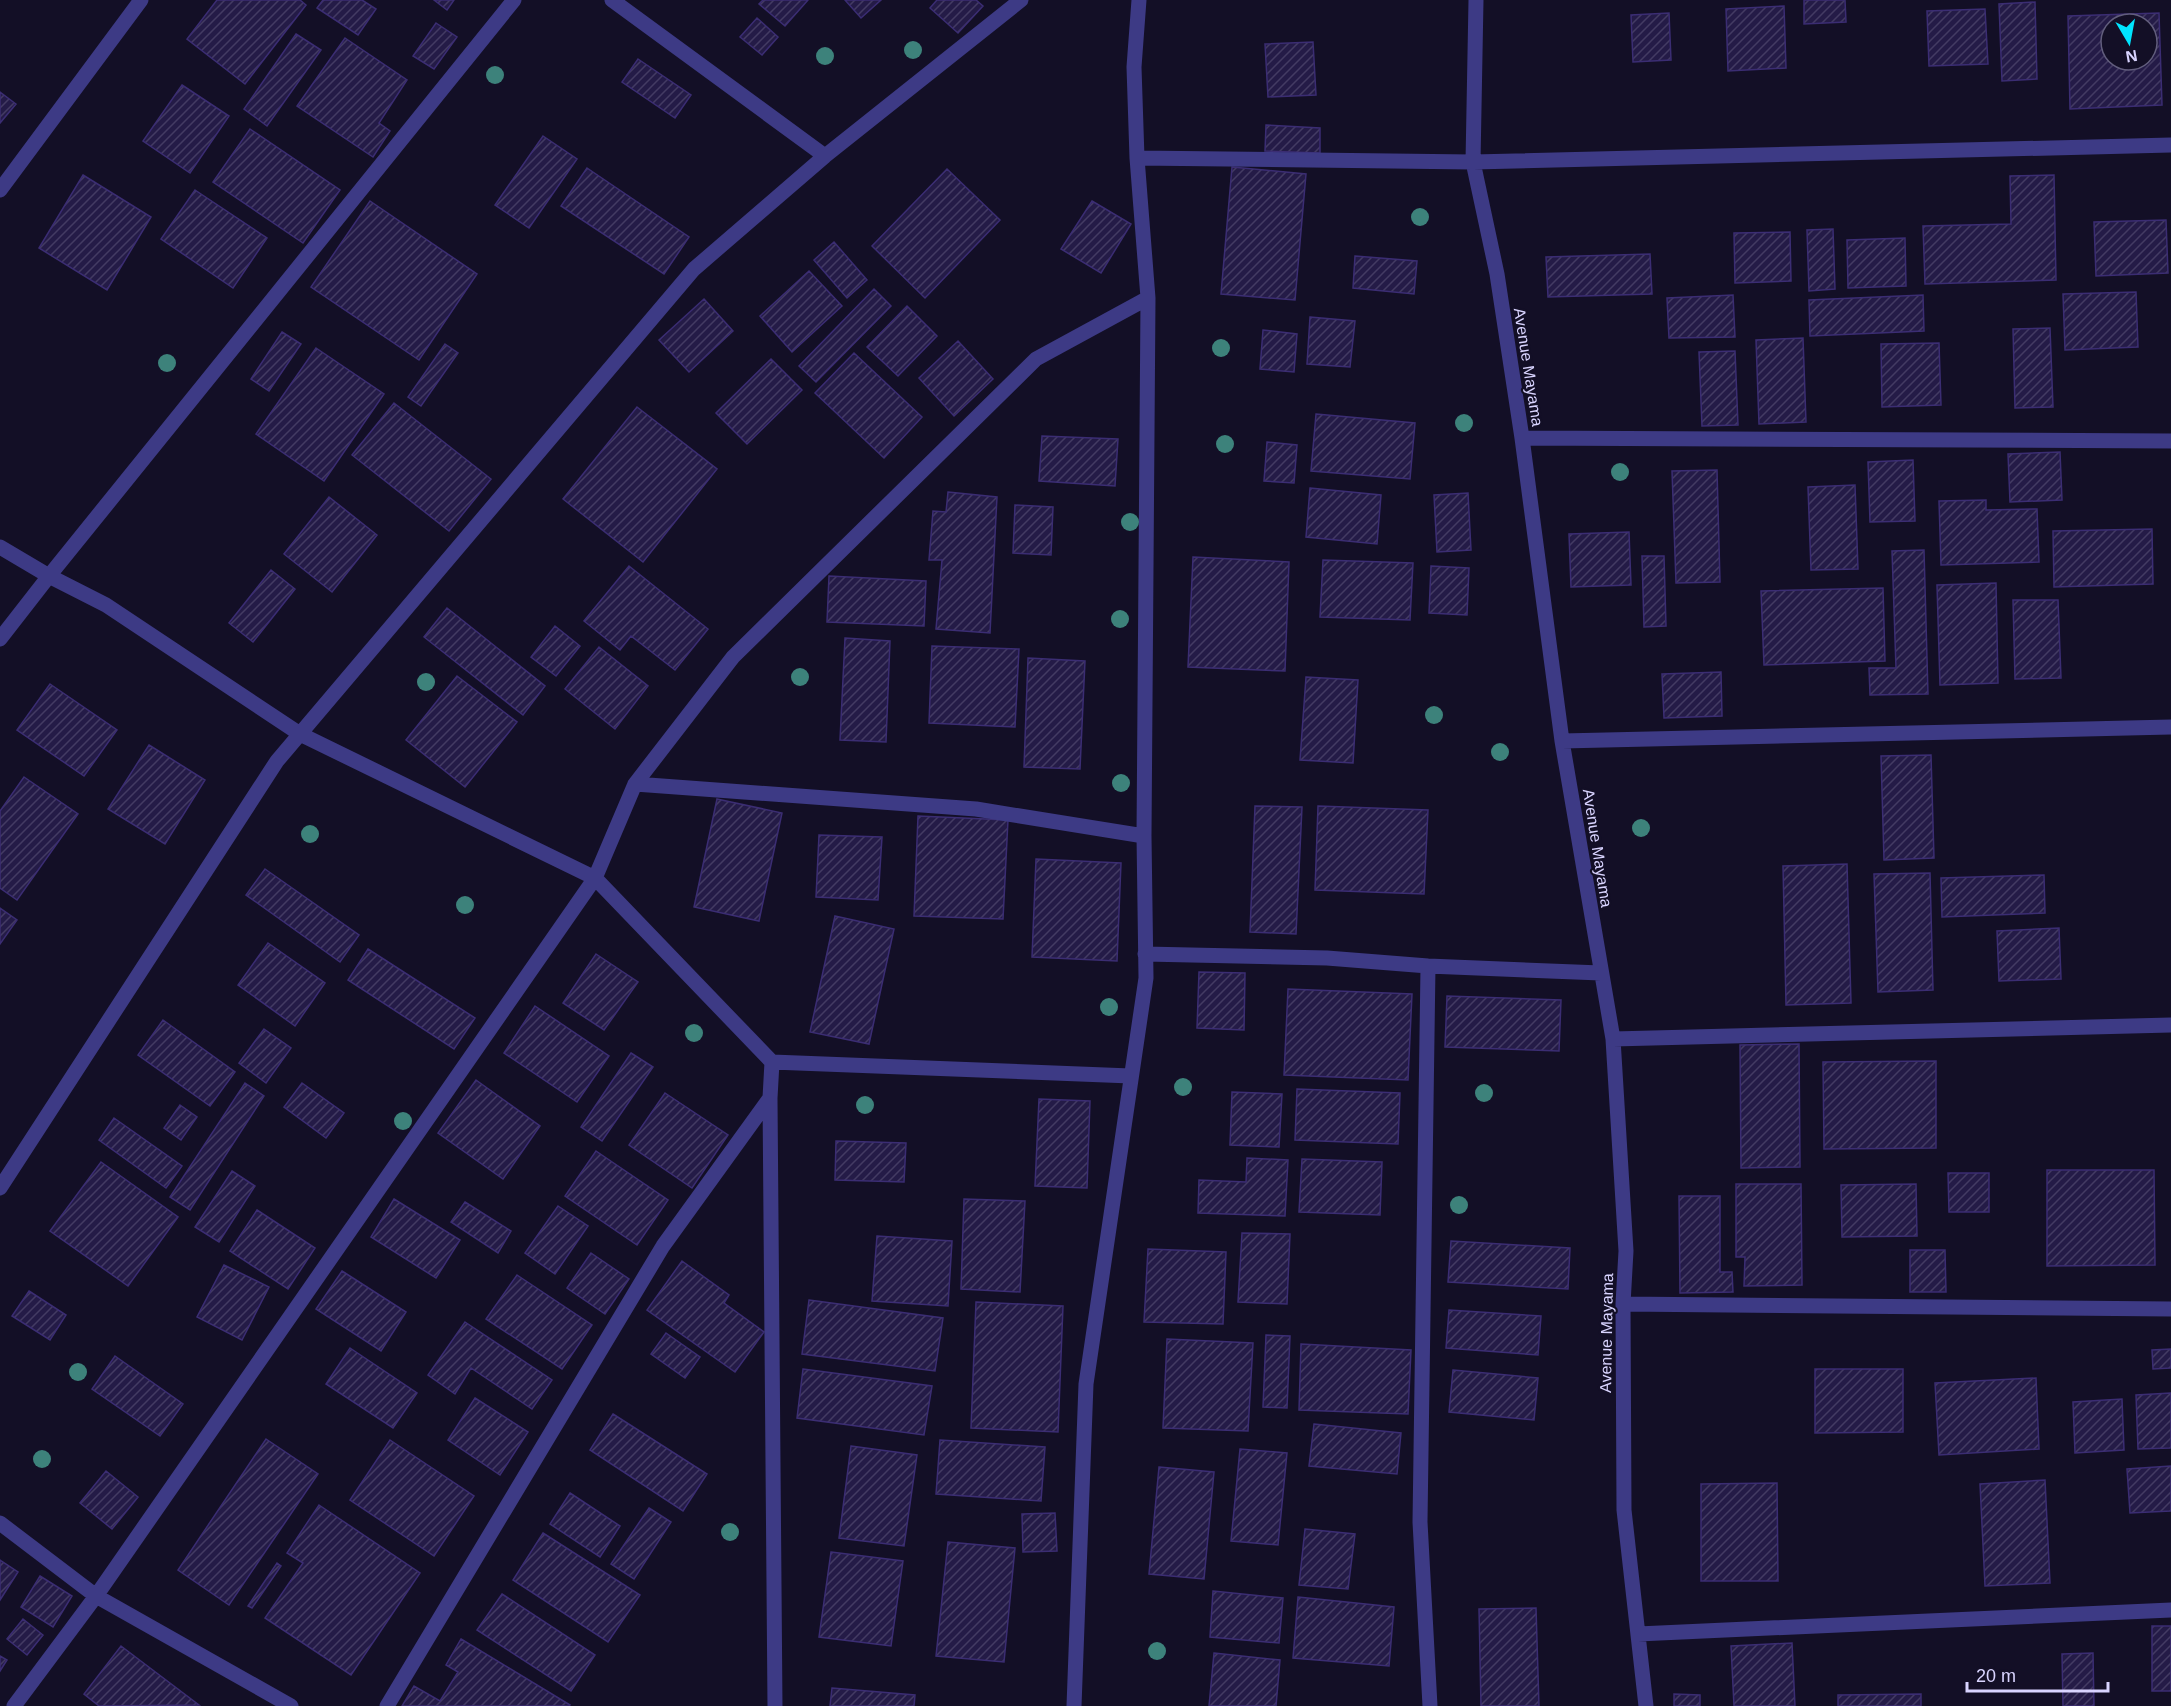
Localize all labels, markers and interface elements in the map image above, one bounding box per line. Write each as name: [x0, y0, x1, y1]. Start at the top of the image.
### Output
north arrow: [2099, 12, 2159, 72]
text: N: [2124, 47, 2139, 66]
street label: Avenue Mayama: [1511, 307, 1546, 428]
street label: Avenue Mayama: [1580, 788, 1615, 909]
street label: Avenue Mayama: [1597, 1273, 1616, 1393]
scale bar: [1967, 1655, 2108, 1693]
text: 20 m: [1976, 1666, 2016, 1686]

